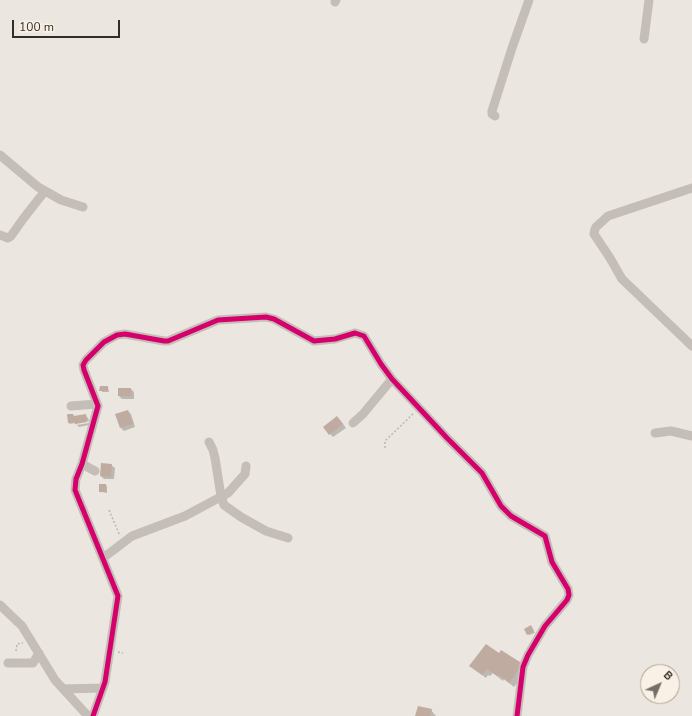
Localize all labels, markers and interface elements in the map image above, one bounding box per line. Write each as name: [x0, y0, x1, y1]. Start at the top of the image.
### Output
scale bar: [14, 12, 122, 38]
text: 100 m: [19, 19, 54, 35]
north arrow: [640, 664, 680, 704]
text: B: [660, 668, 676, 684]

